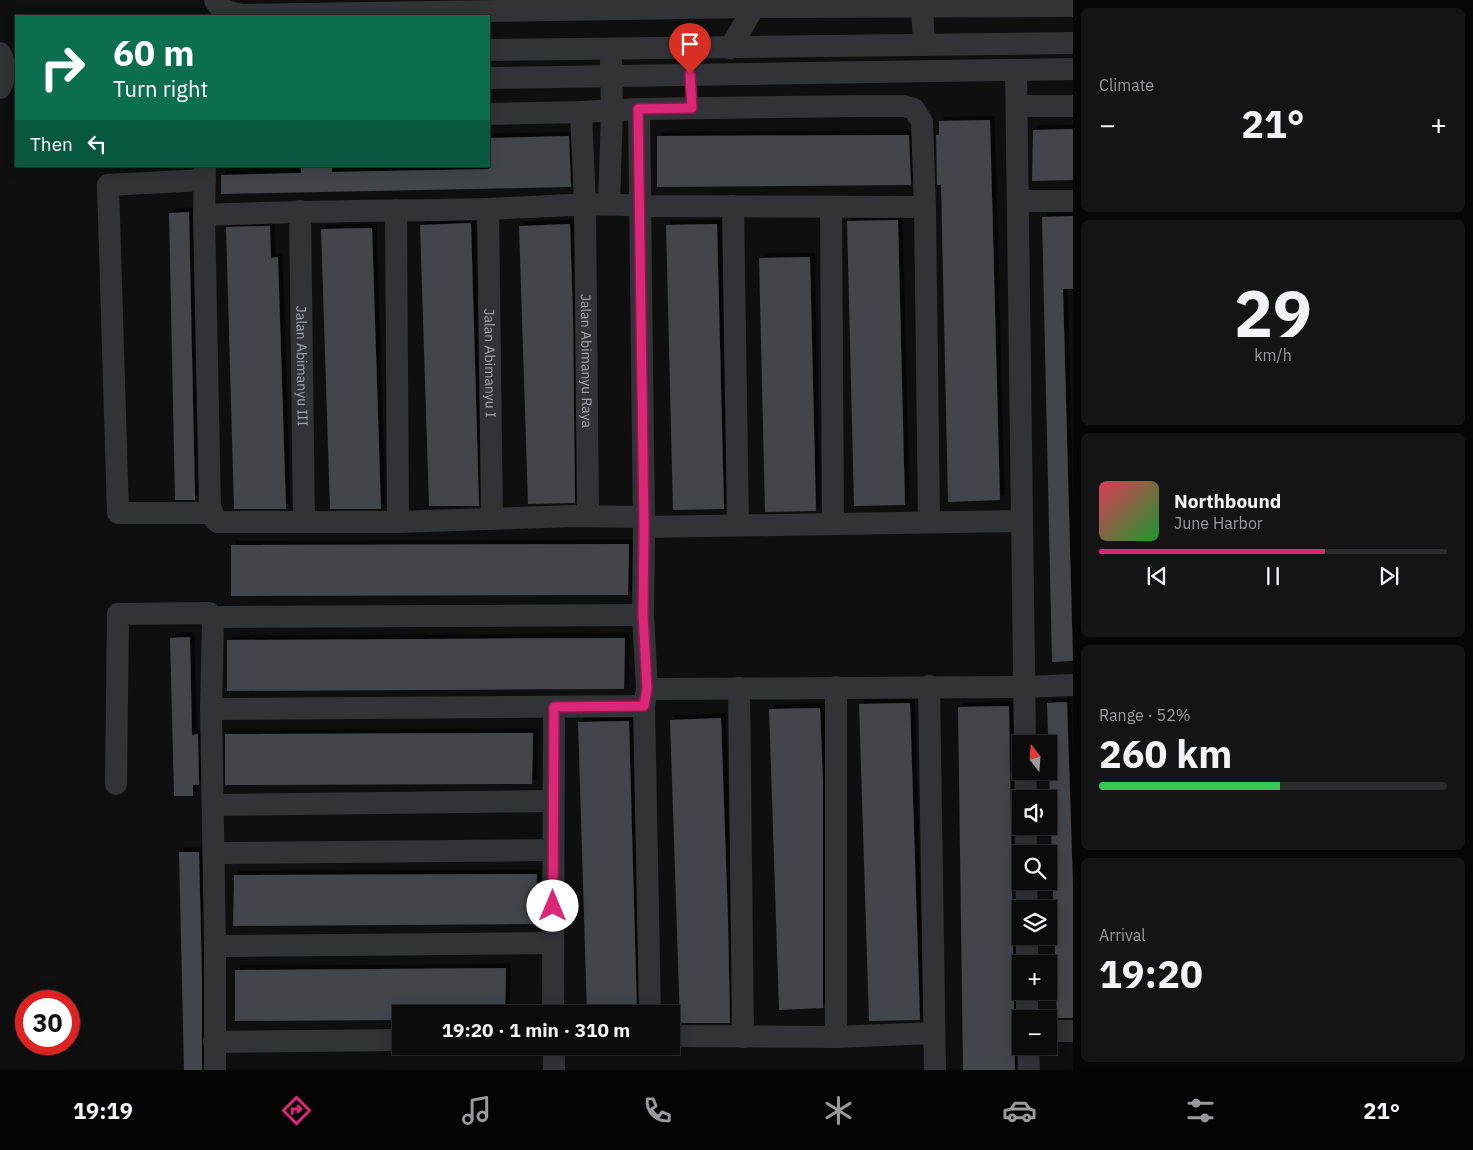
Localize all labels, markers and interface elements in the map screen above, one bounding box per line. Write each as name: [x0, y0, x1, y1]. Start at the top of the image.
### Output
pin: [669, 23, 711, 74]
text: 60 m: [113, 30, 195, 76]
icon: arrive: [676, 30, 704, 58]
icon: right: [30, 35, 95, 100]
text: Turn right: [113, 74, 208, 103]
text: Climate: [1099, 75, 1154, 95]
text: 21°: [1241, 99, 1305, 148]
text: −: [1099, 106, 1116, 143]
text: +: [1430, 106, 1447, 143]
icon: left: [83, 130, 111, 158]
text: Then: [30, 132, 73, 156]
text: 29: [1234, 270, 1312, 355]
street label: Jalan Abimanyu Raya: [577, 294, 596, 429]
street label: Jalan Abimanyu III: [292, 306, 312, 426]
street label: Jalan Abimanyu I: [480, 308, 500, 418]
text: km/h: [1254, 345, 1292, 365]
text: Northbound: [1174, 489, 1281, 513]
text: June Harbor: [1174, 513, 1263, 533]
icon: previous: [1143, 562, 1171, 590]
icon: pause: [1259, 562, 1287, 590]
icon: next: [1375, 562, 1403, 590]
text: Range · 52%: [1099, 705, 1191, 725]
text: 260 km: [1099, 729, 1232, 778]
north arrow: [1012, 735, 1058, 780]
map controls: [1012, 735, 1057, 1055]
button: sound: [1012, 790, 1057, 835]
button: search: [1012, 845, 1057, 890]
position arrow: [526, 879, 578, 931]
button: layers: [1012, 900, 1057, 945]
text: Arrival: [1099, 925, 1146, 945]
text: 19:20: [1099, 949, 1203, 998]
button: +: [1012, 955, 1057, 1000]
speed limit sign: 30: [15, 990, 80, 1055]
button: −: [1012, 1010, 1057, 1055]
text: 19:20 · 1 min · 310 m: [442, 1018, 630, 1042]
icon: directions: [279, 1093, 314, 1128]
icon: music: [459, 1093, 494, 1128]
icon: phone: [640, 1093, 675, 1128]
icon: climate: [821, 1093, 856, 1128]
icon: car: [1002, 1093, 1037, 1128]
icon: filters: [1183, 1093, 1218, 1128]
text: 19:19: [73, 1096, 133, 1125]
text: 21°: [1363, 1096, 1400, 1125]

